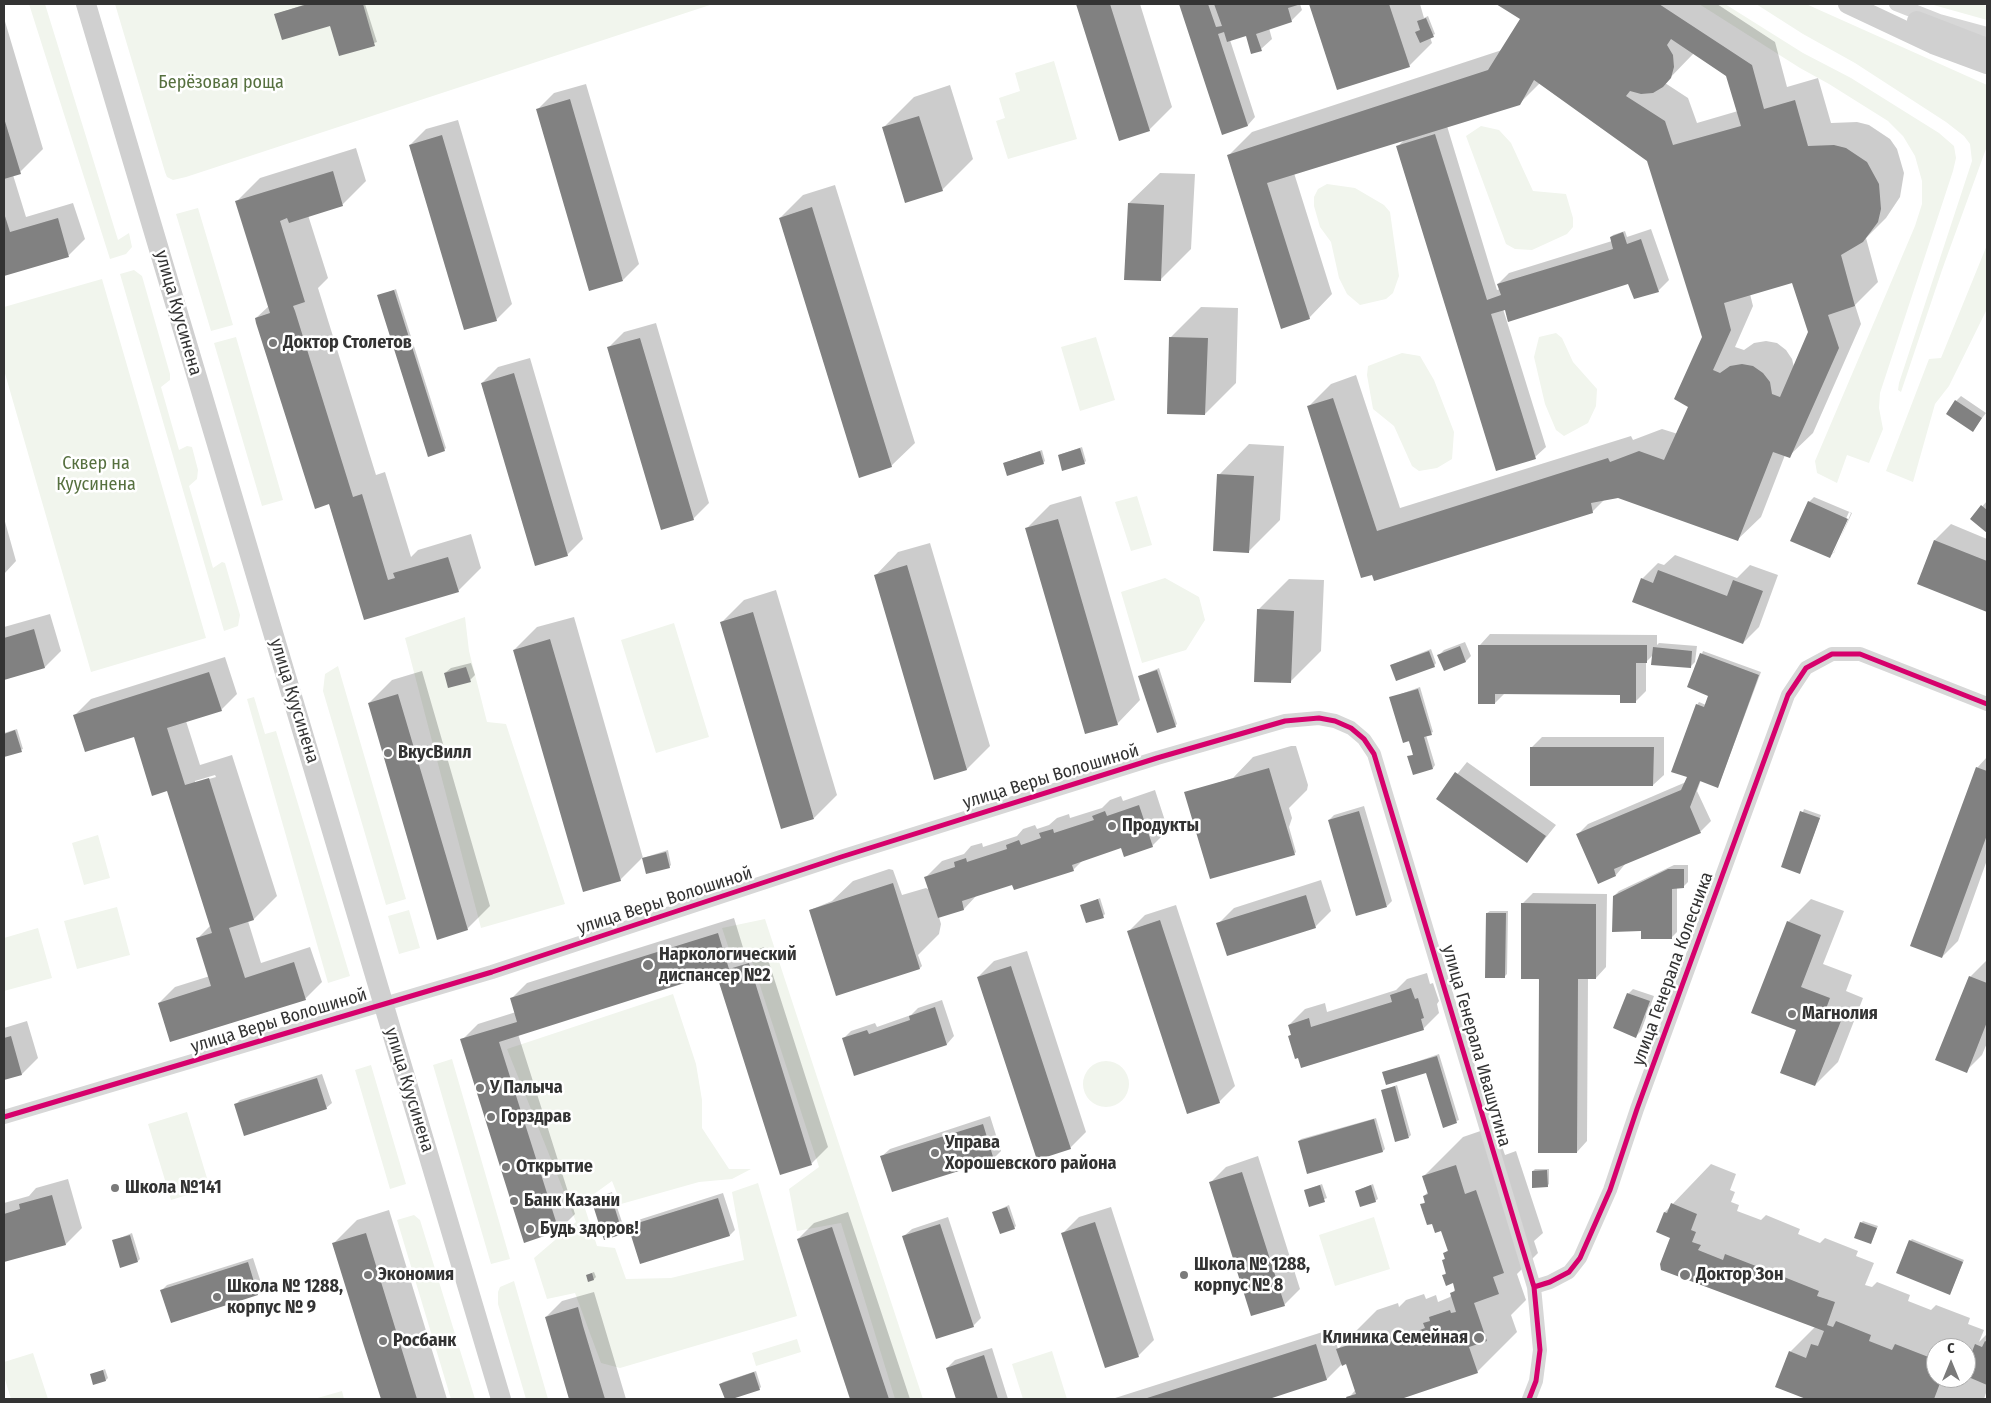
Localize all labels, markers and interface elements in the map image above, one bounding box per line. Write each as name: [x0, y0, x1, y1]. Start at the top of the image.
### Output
park label: Берёзовая роща: [158, 72, 284, 94]
street label: улица Куусинена: [150, 248, 206, 378]
place label: Доктор Столетов: [283, 332, 412, 354]
marker: Доктор Столетов: [267, 337, 279, 349]
park label: Сквер на Куусинена: [56, 453, 136, 496]
street label: улица Куусинена: [265, 636, 323, 766]
street label: улица Веры Волошиной: [960, 740, 1142, 814]
place label: ВкусВилл: [398, 742, 472, 764]
marker: ВкусВилл: [382, 747, 394, 759]
place label: Продукты: [1122, 815, 1199, 837]
marker: Продукты: [1106, 820, 1118, 832]
street label: улица Веры Волошиной: [575, 862, 755, 940]
street label: улица Генерала Колесника: [1628, 869, 1718, 1069]
street label: улица Генерала Ивашутина: [1437, 943, 1515, 1149]
place label: Наркологический диспансер №2: [659, 944, 797, 986]
marker: Наркологический диспансер №2: [641, 958, 655, 972]
street label: улица Веры Волошиной: [188, 984, 370, 1058]
place label: Магнолия: [1802, 1003, 1878, 1025]
marker: Магнолия: [1786, 1008, 1798, 1020]
street label: улица Куусинена: [380, 1025, 438, 1155]
place label: У Палыча: [490, 1077, 563, 1099]
marker: У Палыча: [474, 1082, 486, 1094]
place label: Горздрав: [501, 1106, 571, 1128]
marker: Горздрав: [485, 1111, 497, 1123]
place label: Управа Хорошевского района: [945, 1132, 1117, 1174]
marker: Управа Хорошевского района: [929, 1147, 941, 1159]
place label: Открытие: [516, 1156, 593, 1178]
marker: Открытие: [500, 1161, 512, 1173]
place label: Школа №141: [125, 1177, 222, 1199]
marker: Школа №141: [109, 1182, 121, 1194]
place label: Банк Казани: [524, 1190, 620, 1212]
marker: Банк Казани: [508, 1195, 520, 1207]
place label: Будь здоров!: [540, 1218, 639, 1240]
marker: Будь здоров!: [524, 1223, 536, 1235]
place label: Школа № 1288, корпус № 8: [1194, 1254, 1310, 1296]
place label: Экономия: [378, 1264, 454, 1286]
place label: Доктор Зон: [1696, 1264, 1784, 1286]
marker: Доктор Зон: [1678, 1268, 1692, 1282]
marker: Экономия: [362, 1269, 374, 1281]
marker: Школа № 1288, корпус № 8: [1178, 1269, 1190, 1281]
place label: Школа № 1288, корпус № 9: [227, 1276, 343, 1318]
marker: Школа № 1288, корпус № 9: [211, 1291, 223, 1303]
place label: Клиника Семейная: [1323, 1327, 1468, 1349]
place label: Росбанк: [393, 1330, 456, 1352]
marker: Клиника Семейная: [1472, 1331, 1486, 1345]
marker: Росбанк: [377, 1335, 389, 1347]
north arrow: [1926, 1338, 1976, 1388]
text: С: [1947, 1340, 1955, 1357]

